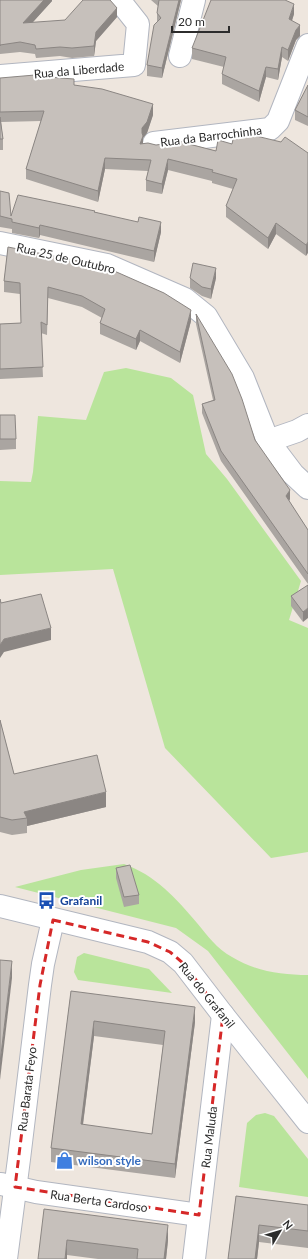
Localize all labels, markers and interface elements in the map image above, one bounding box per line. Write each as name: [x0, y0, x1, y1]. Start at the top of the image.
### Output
scale bar: [172, 8, 229, 34]
text: 20 m: [178, 14, 205, 29]
street label: Rua da Liberdade: [33, 59, 125, 81]
street label: Rua da Barrochinha: [159, 122, 263, 150]
street label: Rua 25 de Outubro: [15, 239, 117, 277]
bus stop icon: Grafanil: [37, 890, 57, 910]
place label: Grafanil: [60, 893, 102, 908]
street label: Rua do Grafanil: [176, 959, 238, 1031]
street label: Rua Barata Feyo: [14, 1046, 40, 1132]
street label: Rua Maluda: [198, 1105, 220, 1169]
shop icon: wilson style: [55, 1150, 75, 1170]
place label: wilson style: [78, 1153, 142, 1168]
street label: Rua Berta Cardoso: [49, 1187, 149, 1215]
north arrow: [260, 1211, 300, 1251]
text: N: [281, 1217, 296, 1232]

